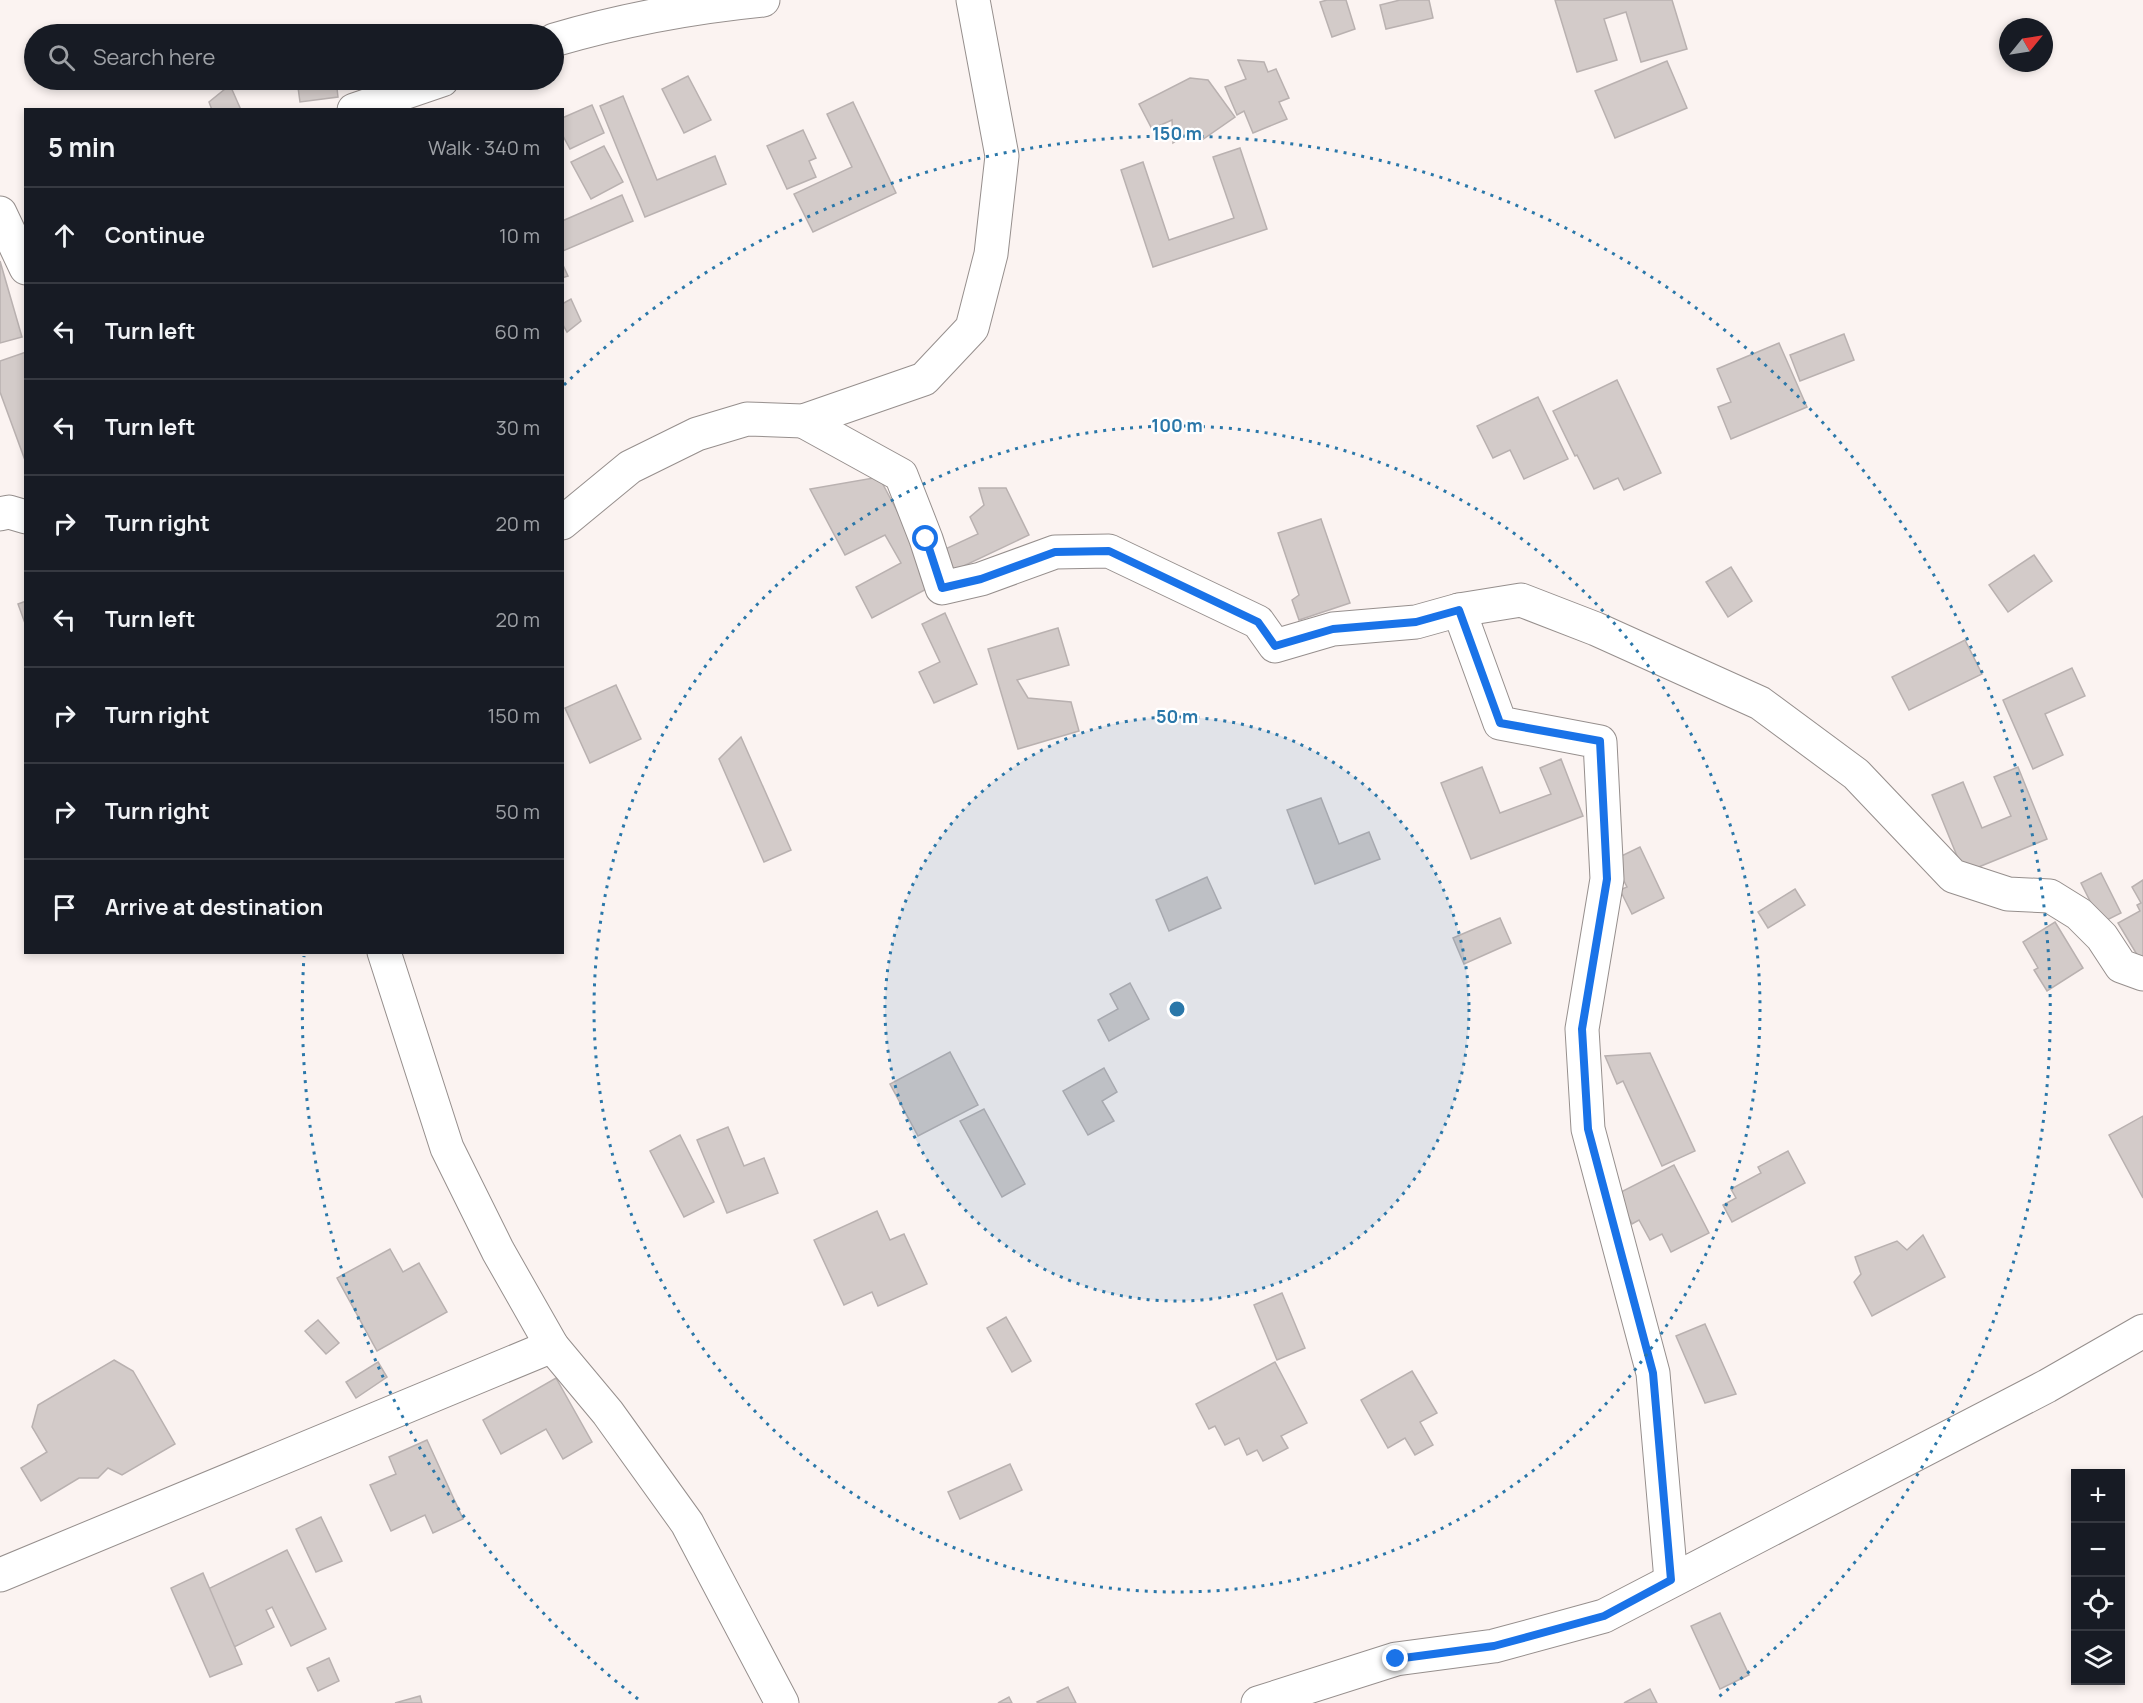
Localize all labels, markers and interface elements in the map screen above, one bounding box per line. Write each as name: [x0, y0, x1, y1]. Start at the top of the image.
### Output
north arrow: [1999, 18, 2053, 72]
search box: [24, 24, 564, 90]
icon: search: [45, 41, 78, 74]
text: Search here: [93, 42, 215, 72]
text: 150 m: [1152, 121, 1202, 145]
text: 5 min: [48, 129, 115, 165]
text: Walk · 340 m: [428, 134, 540, 161]
icon: ahead: [48, 219, 81, 252]
text: Continue: [105, 220, 205, 250]
text: 10 m: [499, 222, 540, 249]
icon: left: [48, 315, 81, 348]
text: Turn left: [105, 316, 195, 346]
text: 60 m: [494, 318, 540, 345]
icon: left: [48, 411, 81, 444]
text: Turn left: [105, 412, 195, 442]
text: 100 m: [1151, 413, 1203, 437]
text: 30 m: [496, 414, 540, 441]
icon: right: [48, 507, 81, 540]
text: Turn right: [105, 508, 210, 538]
text: 20 m: [495, 510, 540, 537]
route start: [912, 525, 938, 551]
icon: left: [48, 603, 81, 636]
text: Turn left: [105, 604, 195, 634]
text: 20 m: [495, 606, 540, 633]
icon: right: [48, 699, 81, 732]
text: Turn right: [105, 700, 210, 730]
text: 150 m: [487, 702, 540, 729]
text: 50 m: [1156, 704, 1198, 728]
icon: right: [48, 795, 81, 828]
text: Turn right: [105, 796, 210, 826]
text: 50 m: [495, 798, 540, 825]
icon: arrive: [48, 891, 81, 924]
text: Arrive at destination: [105, 892, 323, 922]
centre of rings: [1167, 999, 1187, 1019]
map controls: [2071, 1469, 2125, 1685]
button: +: [2071, 1469, 2125, 1523]
button: −: [2071, 1523, 2125, 1577]
button: locate: [2071, 1577, 2125, 1631]
button: layers: [2071, 1631, 2125, 1685]
route end: [1382, 1645, 1408, 1671]

